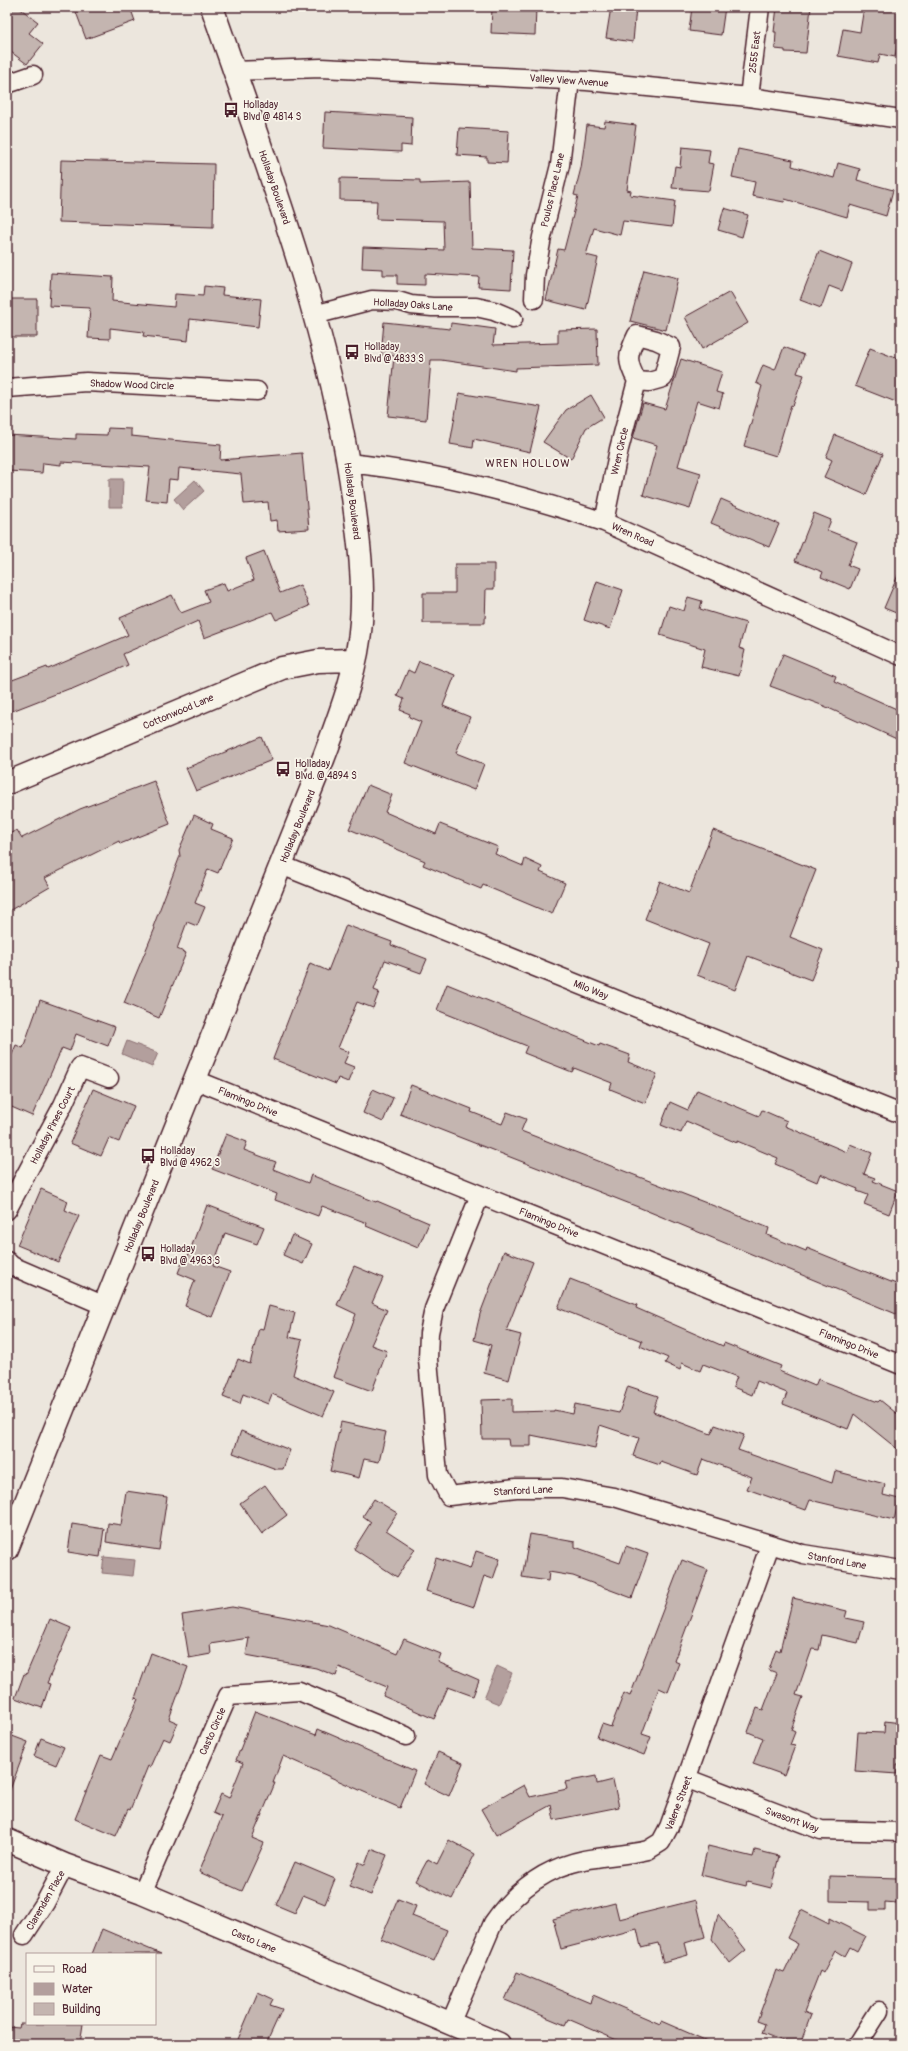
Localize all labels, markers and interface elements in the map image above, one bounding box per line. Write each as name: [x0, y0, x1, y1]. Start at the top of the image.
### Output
street label: 2555 East: [746, 29, 764, 74]
street label: Valley View Avenue: [529, 72, 609, 90]
place label: Holladay Blvd @ 4814 S: [243, 99, 301, 123]
bus stop icon: Holladay Blvd @ 4814 S: [222, 101, 240, 119]
street label: Holladay Boulevard: [256, 149, 292, 226]
street label: Poulos Place Lane: [539, 152, 567, 228]
street label: Holladay Oaks Lane: [373, 296, 453, 314]
place label: Holladay Blvd @ 4833 S: [364, 341, 424, 365]
bus stop icon: Holladay Blvd @ 4833 S: [343, 343, 361, 361]
street label: Shadow Wood Circle: [90, 378, 174, 392]
street label: Wren Circle: [609, 426, 631, 476]
district label: WREN HOLLOW: [485, 457, 571, 470]
street label: Holladay Boulevard: [341, 462, 363, 541]
street label: Wren Road: [610, 520, 656, 550]
street label: Cottonwood Lane: [141, 692, 216, 732]
place label: Holladay Blvd. @ 4894 S: [295, 758, 357, 782]
bus stop icon: Holladay Blvd. @ 4894 S: [274, 760, 292, 778]
street label: Holladay Boulevard: [278, 788, 318, 865]
street label: Milo Way: [572, 978, 610, 1003]
street label: Holladay Pines Court: [28, 1084, 78, 1166]
street label: Flamingo Drive: [216, 1085, 279, 1119]
place label: Holladay Blvd @ 4962 S: [160, 1145, 220, 1169]
bus stop icon: Holladay Blvd @ 4962 S: [139, 1147, 157, 1165]
street label: Holladay Boulevard: [122, 1178, 162, 1255]
street label: Flamingo Drive: [517, 1206, 580, 1240]
place label: Holladay Blvd @ 4963 S: [160, 1243, 220, 1267]
bus stop icon: Holladay Blvd @ 4963 S: [139, 1245, 157, 1263]
street label: Flamingo Drive: [817, 1327, 880, 1361]
street label: Stanford Lane: [493, 1483, 553, 1499]
street label: Stanford Lane: [806, 1550, 867, 1572]
street label: Casto Circle: [197, 1706, 229, 1757]
street label: Valene Street: [663, 1773, 695, 1832]
street label: Swasont Way: [763, 1805, 821, 1835]
street label: Clarenden Place: [24, 1868, 68, 1933]
street label: Casto Lane: [229, 1926, 278, 1956]
legend: [26, 1953, 156, 2025]
text: Road: [62, 1962, 87, 1977]
text: Water: [62, 1982, 93, 1997]
text: Building: [62, 2002, 101, 2017]

